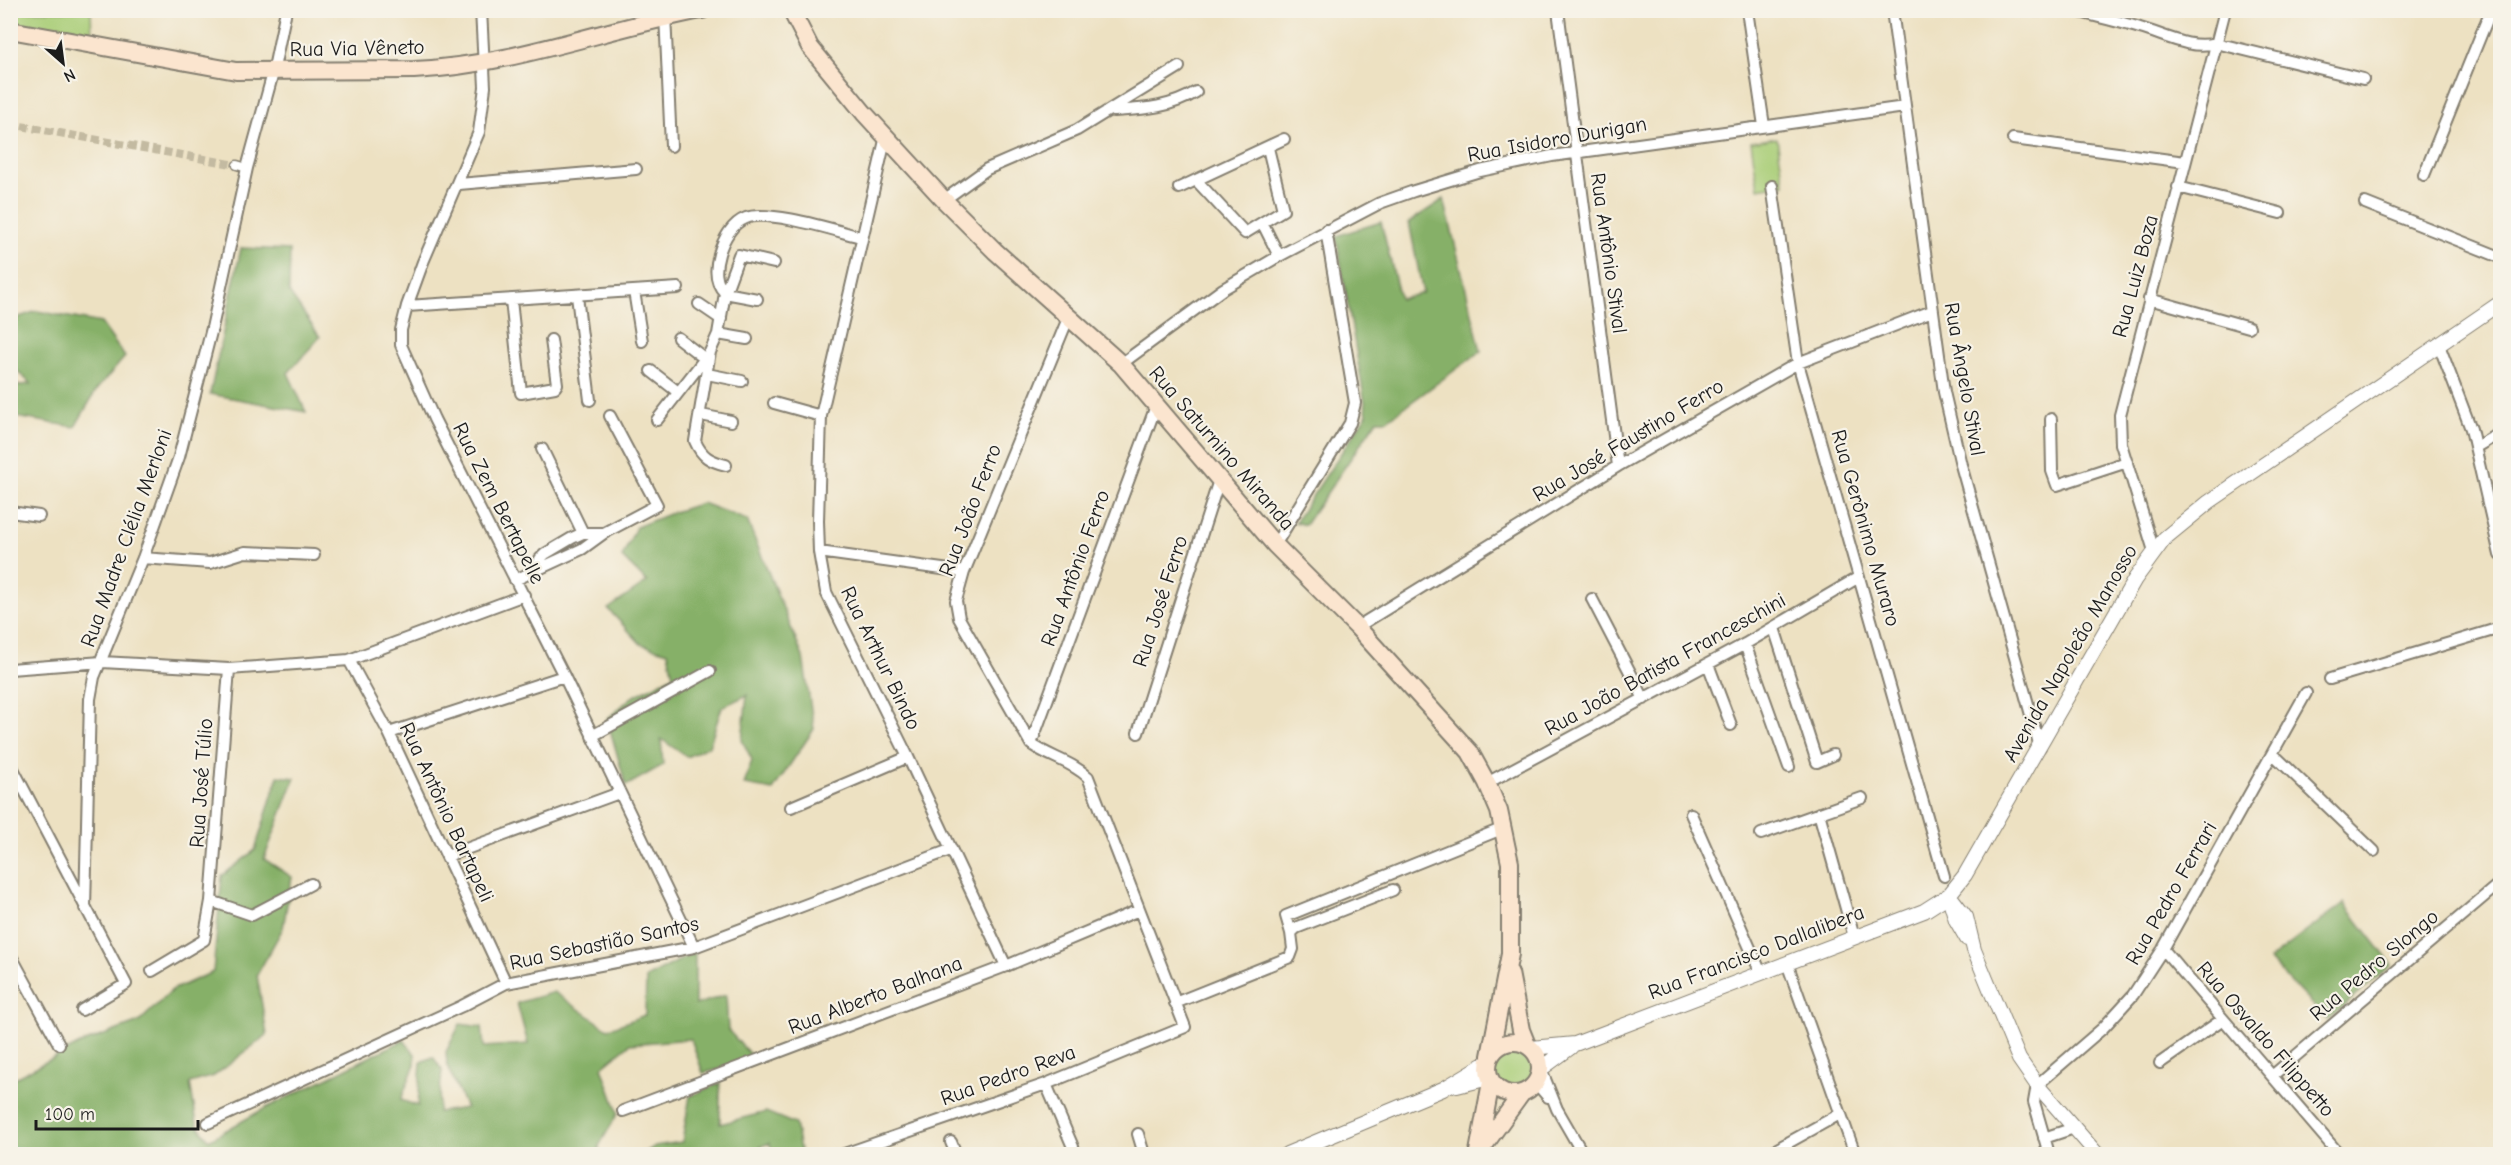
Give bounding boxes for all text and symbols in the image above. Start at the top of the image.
north arrow [33,33,93,93]
street label: Rua Via Vêneto [289,35,425,61]
text: N [61,65,78,86]
street label: Rua Isidoro Durigan [1465,111,1649,167]
street label: Rua Antônio Stival [1586,171,1632,335]
street label: Rua Luiz Boza [2107,212,2163,340]
street label: Rua Ângelo Stival [1940,300,1990,458]
street label: Rua Saturnino Miranda [1144,361,1300,535]
street label: Rua José Faustino Ferro [1528,373,1728,507]
street label: Rua Zem Bertapelle [448,418,550,588]
street label: Rua Madre Clélia Merloni [75,426,177,650]
street label: Rua Gerônimo Muraro [1826,427,1906,629]
street label: Rua João Ferro [934,441,1006,579]
street label: Rua Antônio Ferro [1036,486,1114,650]
street label: Rua José Ferro [1127,532,1193,670]
street label: Avenida Napoleão Manosso [1998,540,2142,766]
street label: Rua Arthur Bindo [836,582,926,734]
street label: Rua João Batista Franceschini [1540,588,1790,740]
street label: Rua José Túlio [184,717,218,849]
street label: Rua Antônio Bartapeli [395,718,499,906]
street label: Rua Pedro Ferrari [2120,817,2222,969]
street label: Rua Francisco Dallalibera [1645,900,1867,1004]
street label: Rua Pedro Slongo [2305,904,2443,1026]
street label: Rua Sebastião Santos [507,911,701,975]
street label: Rua Alberto Balhana [785,951,965,1039]
street label: Rua Osvaldo Filippetto [2192,956,2340,1122]
street label: Rua Pedro Reva [937,1039,1079,1111]
scale bar [36,1093,198,1131]
text: 100 m [45,1104,95,1125]

